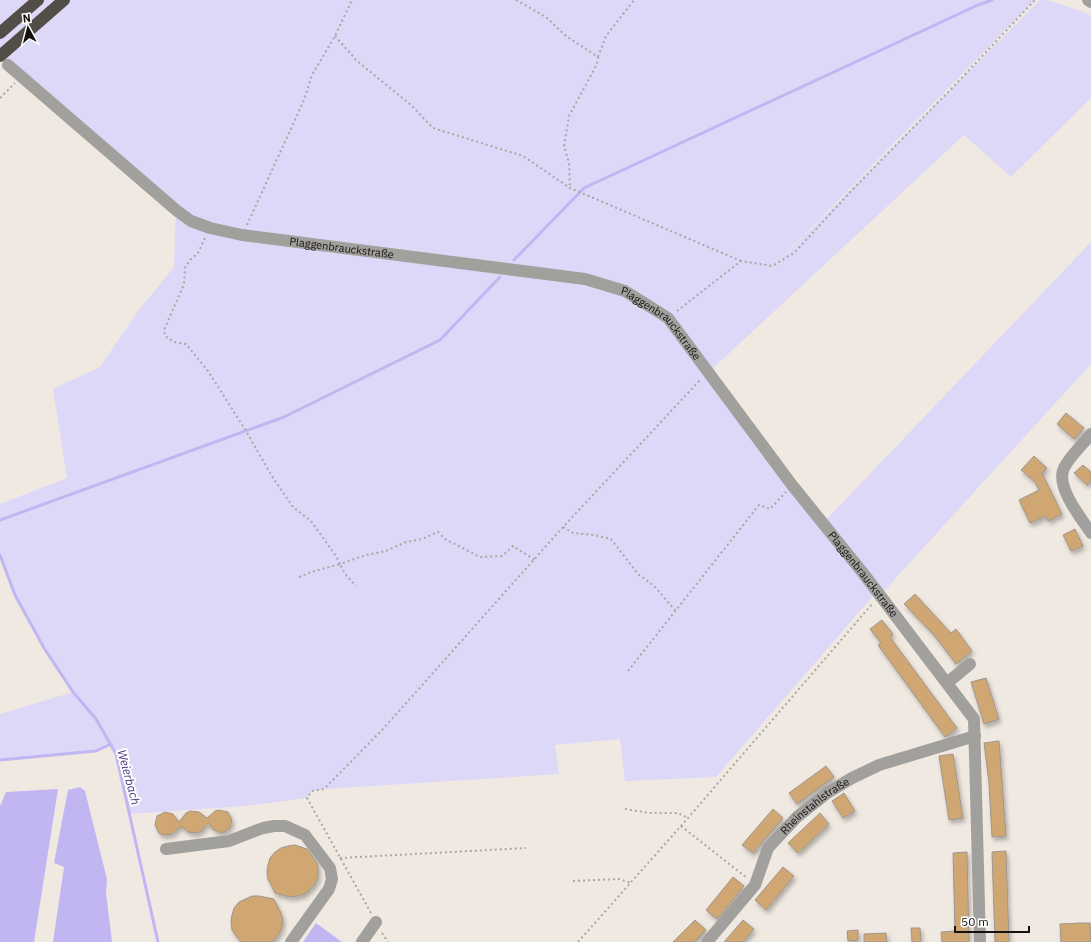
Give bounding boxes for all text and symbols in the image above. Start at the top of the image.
north arrow [8,8,48,48]
text: N [22,11,32,26]
street label: Plaggenbrauckstraße [289,234,395,261]
street label: Plaggenbrauckstraße [619,283,704,363]
street label: Plaggenbrauckstraße [825,528,901,620]
water label: Weierbach [114,748,144,806]
street label: Rheinstahlstraße [777,774,852,838]
scale bar [955,908,1029,934]
text: 50 m [961,914,989,929]

